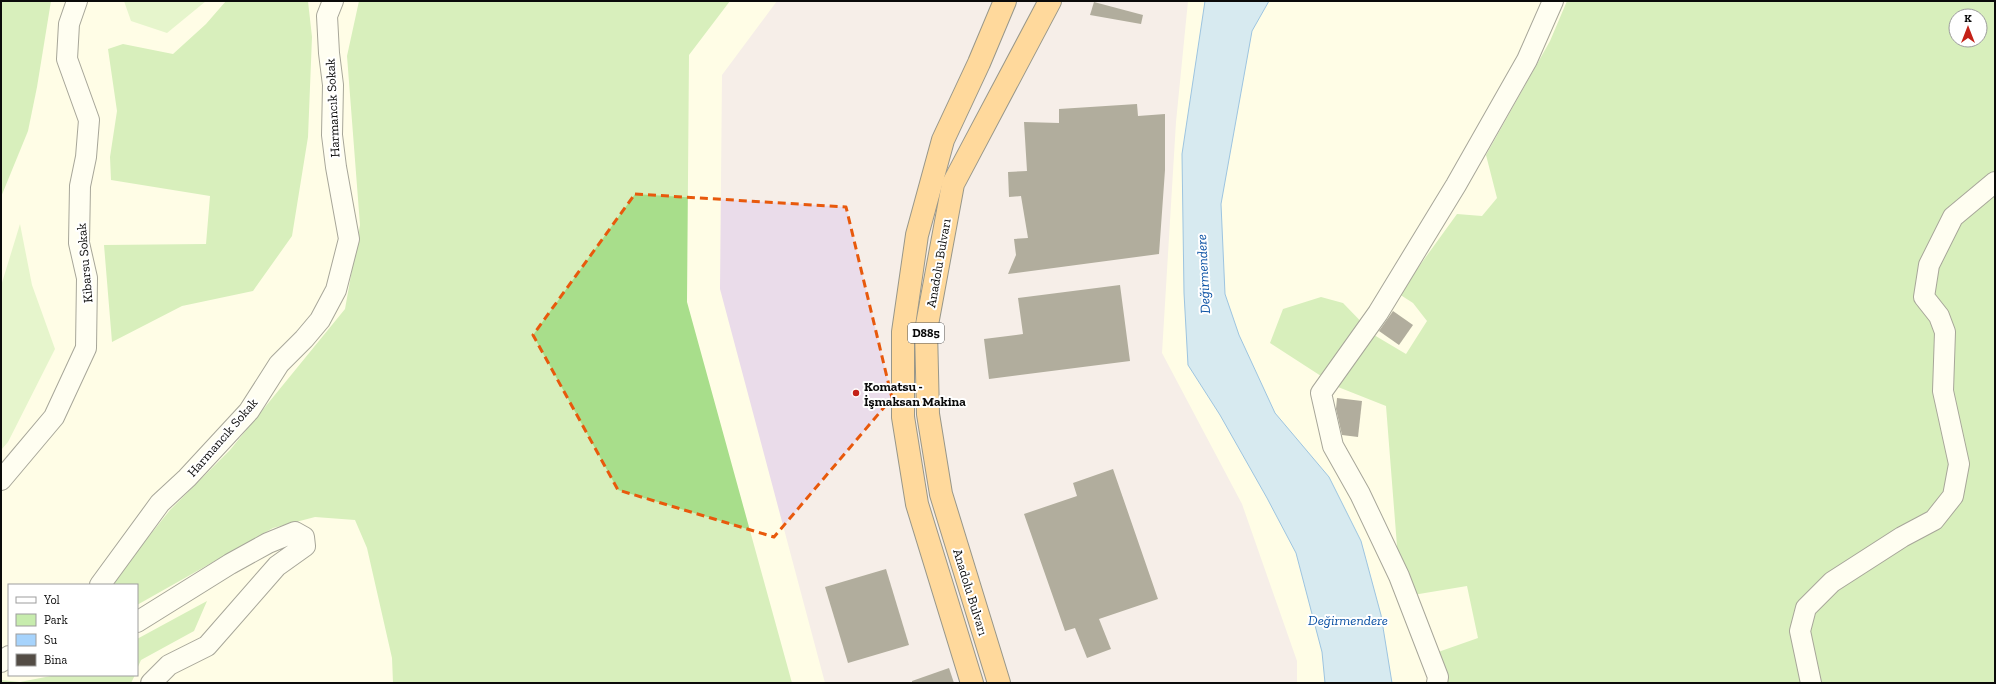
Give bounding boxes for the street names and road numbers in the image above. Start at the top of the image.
street label: Harmancık Sokak [322,58,343,158]
street label: Anadolu Bulvarı [923,217,954,309]
street label: Kibarsu Sokak [74,222,95,303]
road number: D885 [908,323,944,343]
street label: Harmancık Sokak [184,395,261,480]
street label: Anadolu Bulvarı [950,547,991,638]

